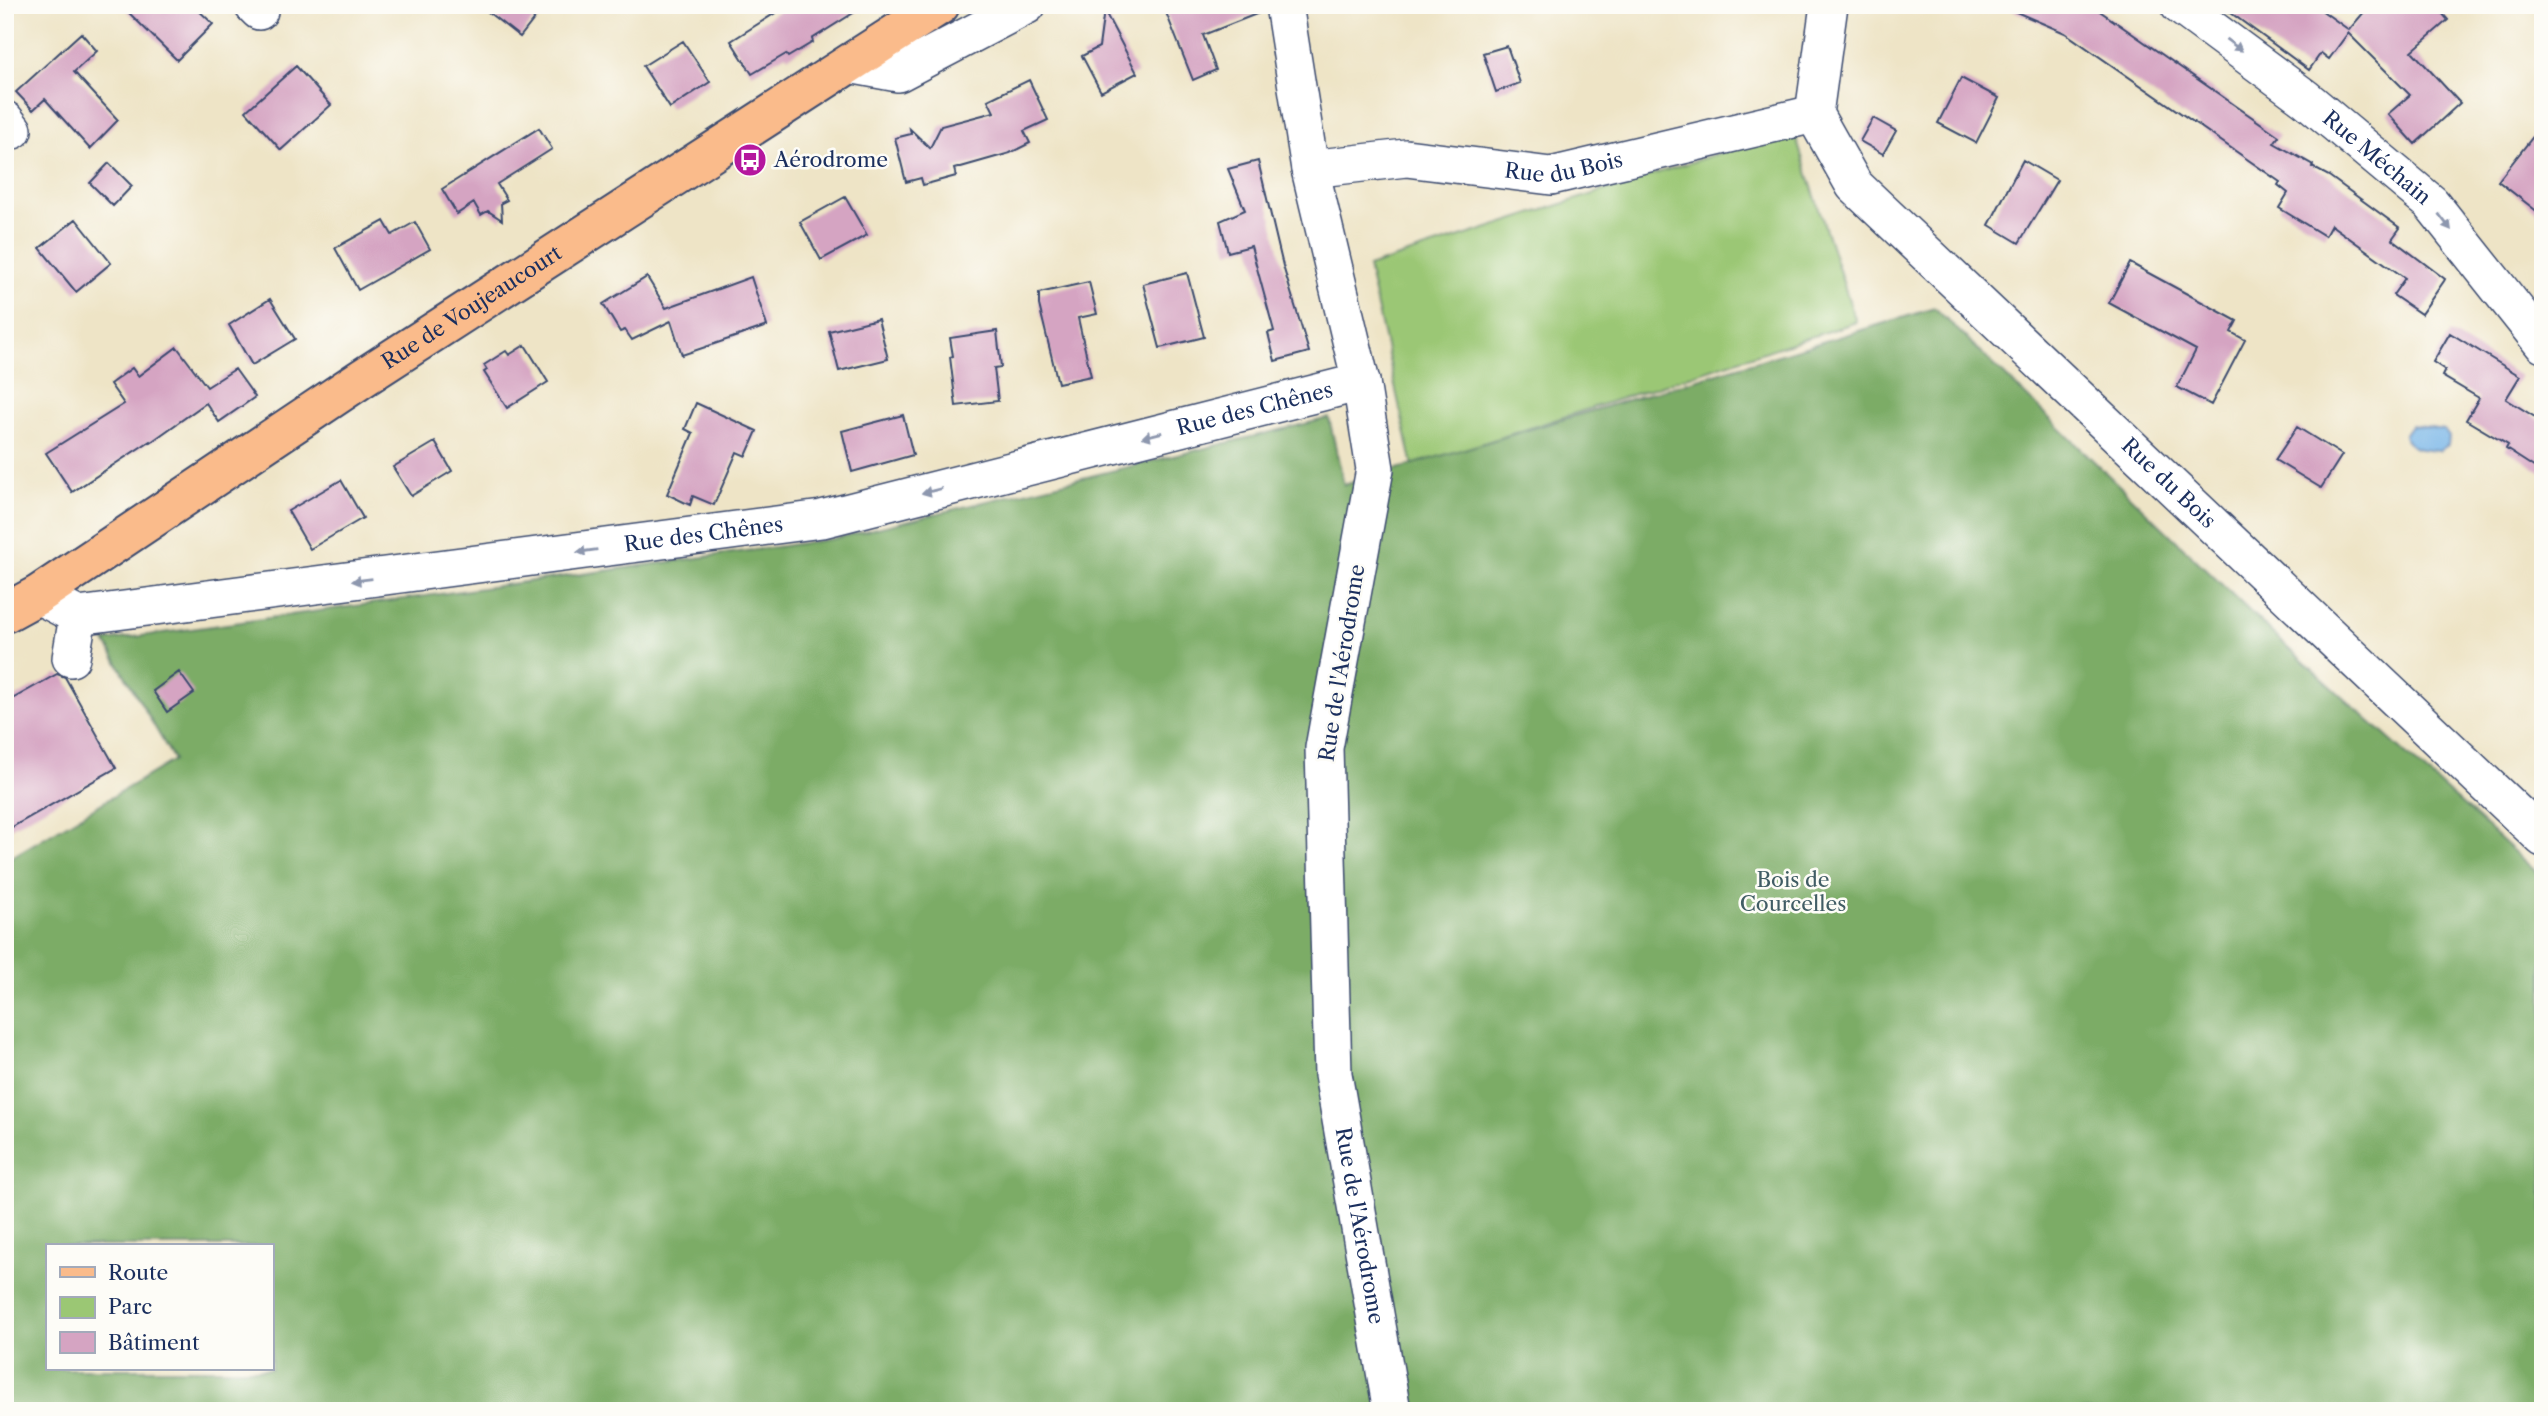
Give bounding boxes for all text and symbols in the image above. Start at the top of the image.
one-way arrow [2225,38,2243,52]
street label: Rue Méchain [2318,105,2436,210]
bus stop icon: Aérodrome [731,141,769,179]
place label: Aérodrome [773,147,888,172]
street label: Rue du Bois [1503,147,1625,188]
one-way arrow [2438,213,2453,231]
street label: Rue de Voujeaucourt [377,240,567,374]
street label: Rue des Chênes [1174,377,1335,440]
one-way arrow [1141,430,1163,441]
street label: Rue du Bois [2117,432,2221,533]
one-way arrow [921,486,943,497]
street label: Rue des Chênes [622,511,785,557]
one-way arrow [576,545,598,556]
street label: Rue de l'Aérodrome [1314,563,1369,763]
one-way arrow [351,574,373,585]
park label: Bois de Courcelles [1740,867,1846,916]
street label: Rue de l'Aérodrome [1331,1125,1390,1326]
legend [46,1244,273,1370]
text: Route [108,1260,168,1285]
text: Parc [108,1294,152,1319]
text: Bâtiment [108,1330,200,1355]

